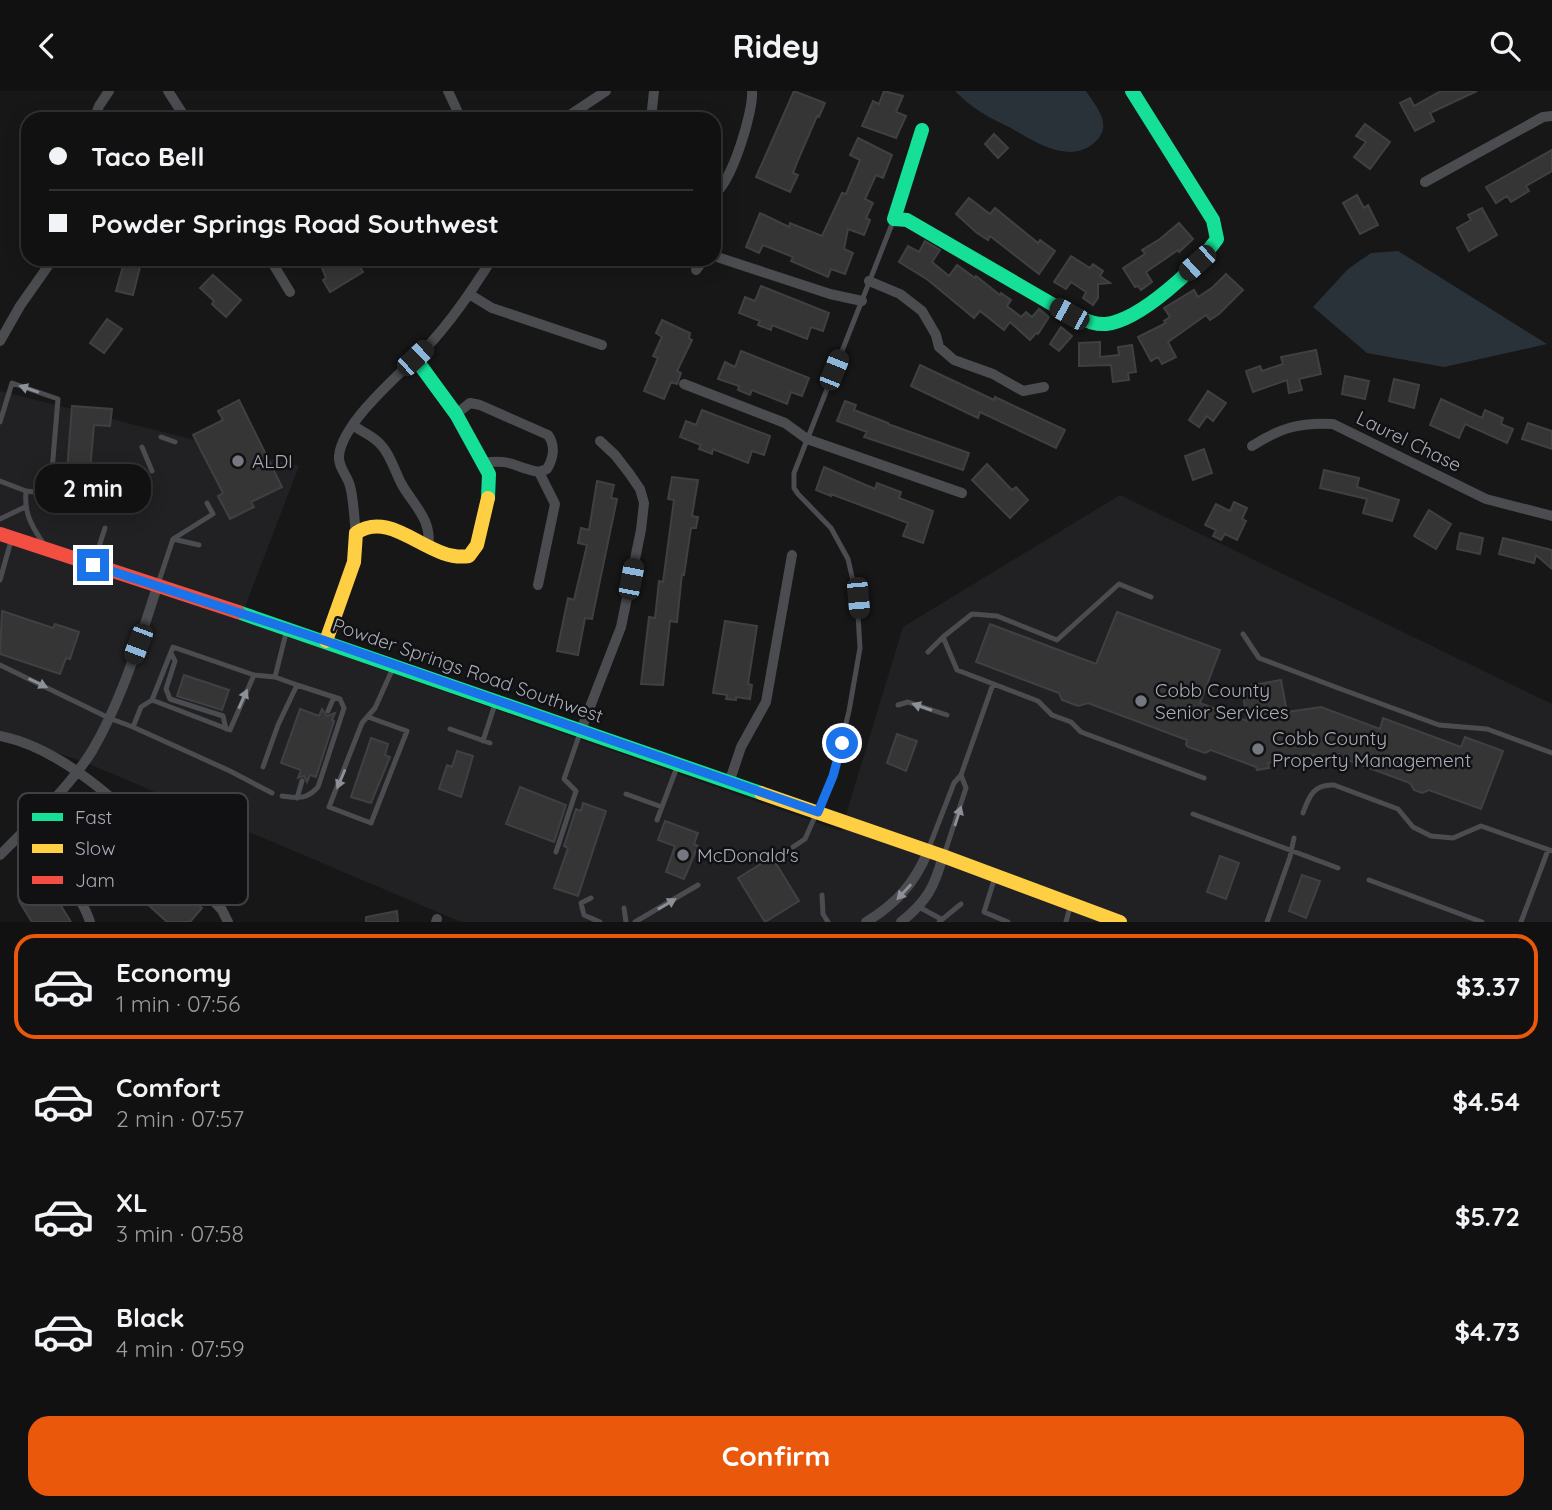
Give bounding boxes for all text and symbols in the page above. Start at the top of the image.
text: Ridey [732,26,820,66]
icon: back [28,27,66,65]
icon: search [1486,27,1524,65]
text: Taco Bell [91,140,204,173]
text: Powder Springs Road Southwest [91,207,499,240]
car [1175,241,1220,285]
car [1046,295,1093,333]
car [393,336,438,380]
car [817,347,852,393]
one-way arrow [19,383,40,394]
street label: Laurel Chase [1353,405,1465,477]
place label: ALDI [252,449,293,473]
marker: ALDI [230,453,246,469]
callout: 2 min [35,463,151,512]
text: 2 min [63,474,123,503]
route end [77,549,109,581]
car [617,556,646,602]
car [846,576,871,620]
street label: Powder Springs Road Southwest [329,612,607,728]
car [121,621,156,667]
one-way arrow [28,677,48,689]
place label: Cobb County Senior Services [1155,678,1289,724]
one-way arrow [238,688,249,709]
marker: Cobb County Senior Services [1133,693,1149,709]
one-way arrow [912,701,933,712]
place label: Cobb County Property Management [1272,726,1471,772]
route start [826,727,858,759]
marker: Cobb County Property Management [1250,741,1266,757]
one-way arrow [335,769,347,789]
legend [18,793,248,905]
text: Fast [75,805,112,829]
one-way arrow [953,805,964,826]
text: Slow [75,836,116,860]
place label: McDonald's [697,843,799,867]
marker: McDonald's [675,847,691,863]
text: Jam [75,868,115,892]
one-way arrow [896,883,912,900]
one-way arrow [657,898,677,910]
icon: car [32,955,95,1018]
text: Economy [116,956,231,989]
text: $3.37 [1456,970,1520,1003]
text: 1 min · 07:56 [116,989,240,1018]
icon: car [32,1070,95,1133]
text: Comfort [116,1071,221,1104]
text: $4.54 [1452,1085,1520,1118]
text: 2 min · 07:57 [116,1104,244,1133]
icon: car [32,1185,95,1248]
text: XL [116,1186,148,1219]
text: $5.72 [1455,1200,1520,1233]
text: 3 min · 07:58 [116,1219,244,1248]
icon: car [32,1300,95,1363]
text: Black [116,1301,185,1334]
text: $4.73 [1454,1315,1520,1348]
text: 4 min · 07:59 [116,1334,245,1363]
button: Confirm [28,1416,1524,1496]

